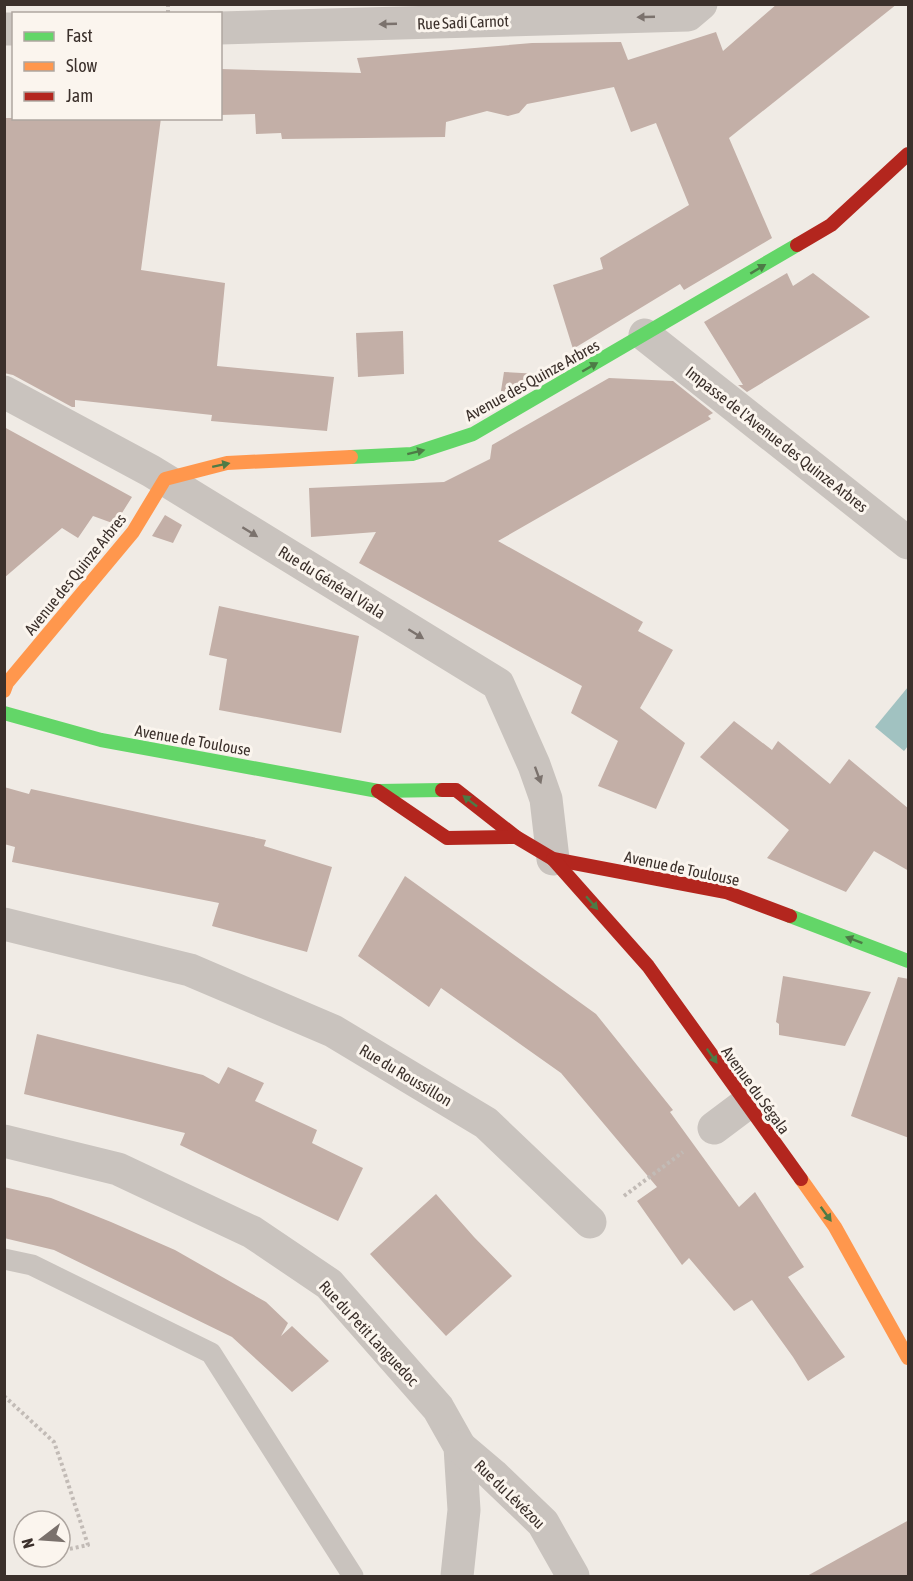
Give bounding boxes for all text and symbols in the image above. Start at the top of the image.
street label: Rue Sadi Carnot [417,11,510,33]
legend [12,12,222,120]
one-way arrow [637,12,656,21]
one-way arrow [379,19,398,28]
text: Fast [66,25,93,46]
text: Slow [66,55,97,76]
text: Jam [66,85,93,106]
one-way arrow [750,263,766,274]
street label: Avenue des Quinze Arbres [462,335,602,424]
one-way arrow [582,362,599,372]
street label: Impasse de l'Avenue des Quinze Arbres [682,362,872,517]
one-way arrow [406,447,425,457]
one-way arrow [212,459,231,469]
street label: Avenue des Quinze Arbres [21,510,130,638]
one-way arrow [242,526,258,537]
street label: Rue du Général Viala [275,542,389,622]
one-way arrow [408,629,424,640]
street label: Avenue de Toulouse [134,721,252,759]
one-way arrow [533,766,543,784]
one-way arrow [462,795,477,807]
street label: Avenue de Toulouse [623,847,741,889]
one-way arrow [585,895,598,910]
one-way arrow [845,935,863,945]
street label: Rue du Roussillon [357,1040,455,1110]
street label: Avenue du Ségala [717,1043,794,1138]
one-way arrow [706,1048,718,1064]
one-way arrow [820,1206,832,1222]
street label: Rue du Petit Languedoc [315,1277,422,1390]
street label: Rue du Lévézou [471,1456,549,1532]
north arrow [12,1509,72,1569]
text: N [18,1536,38,1551]

